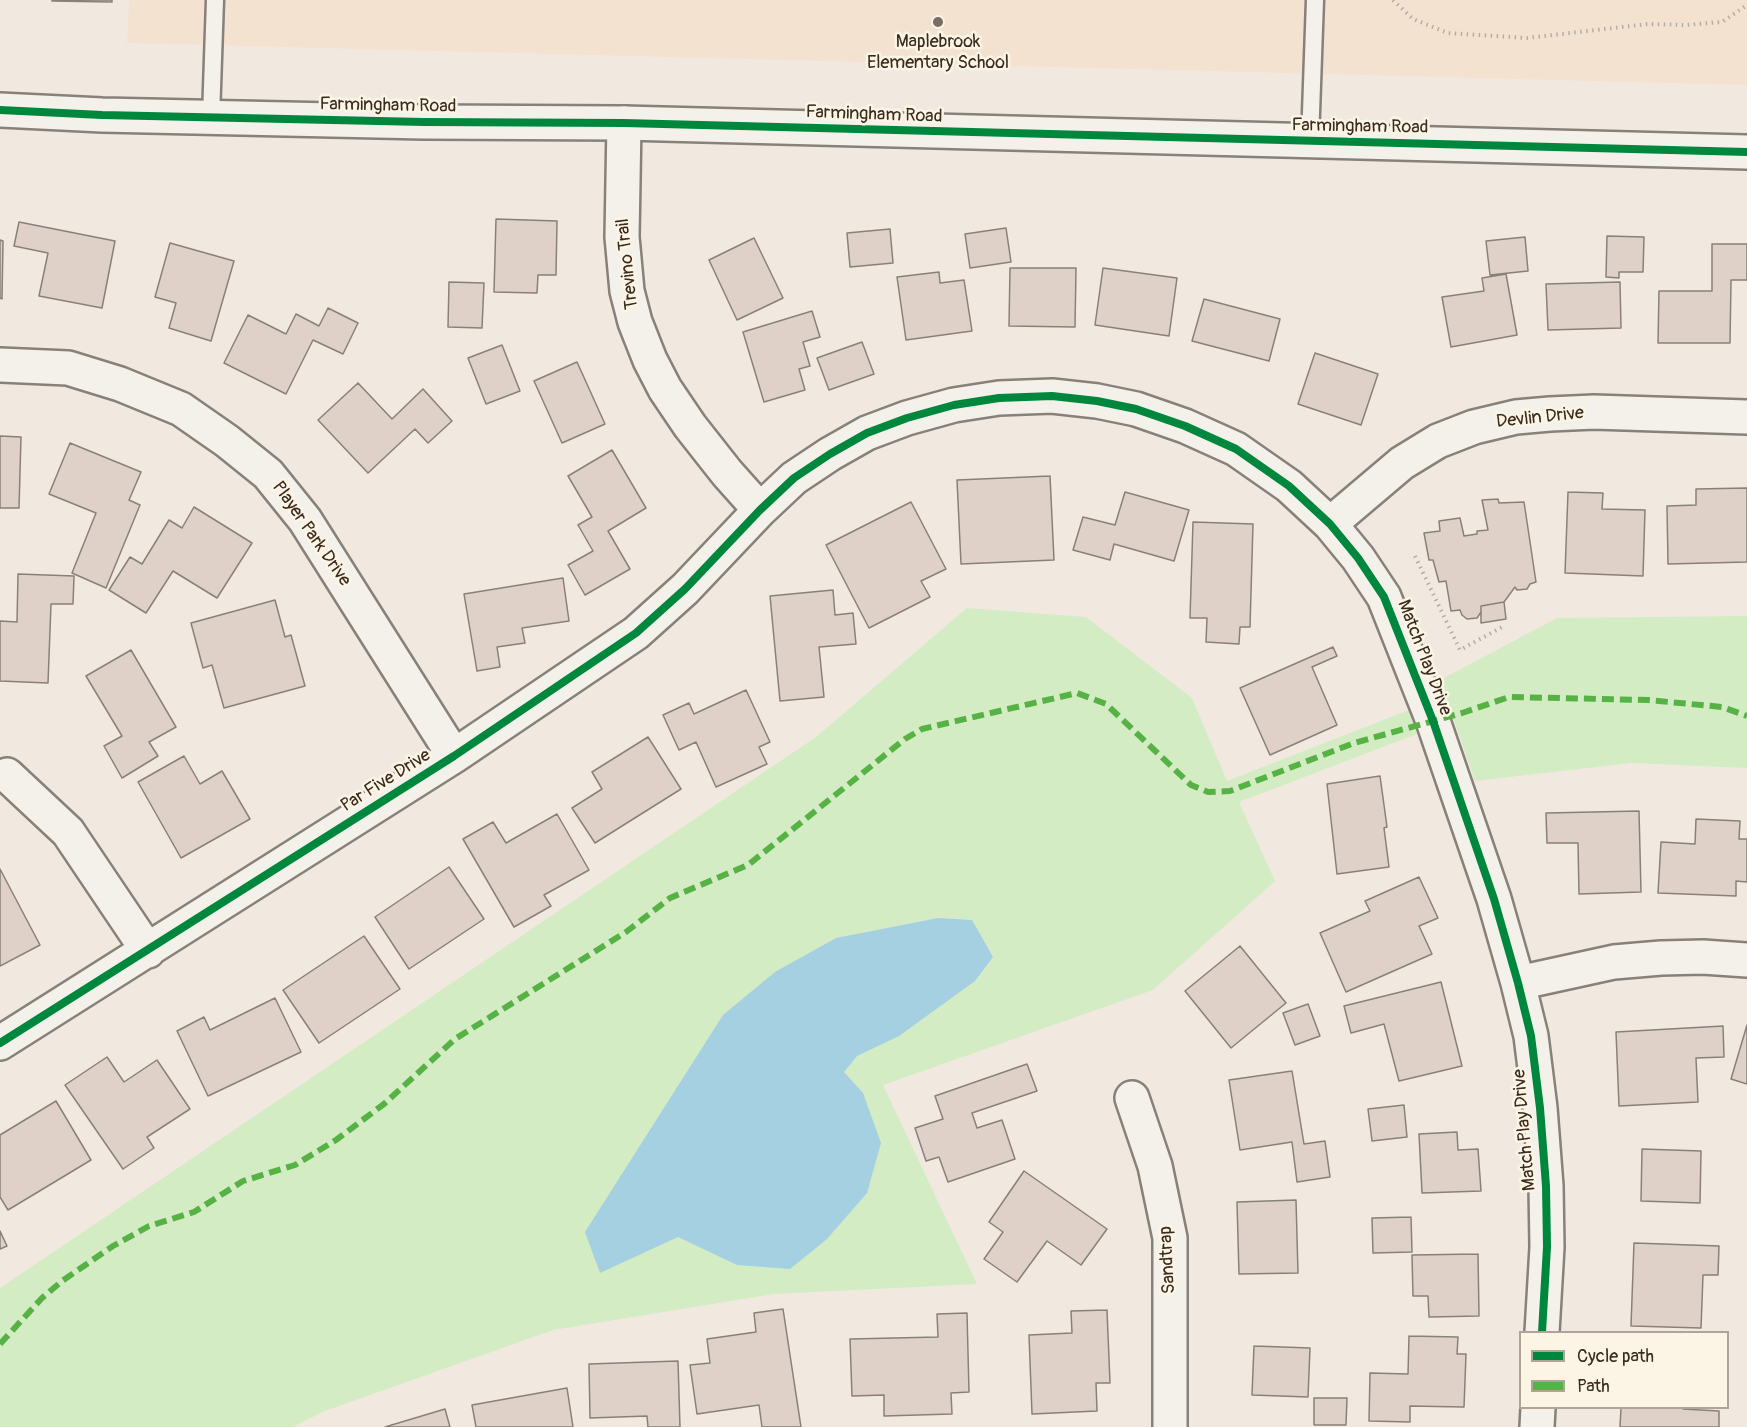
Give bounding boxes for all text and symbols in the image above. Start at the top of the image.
marker: Maplebrook Elementary School [931,15,945,29]
place label: Maplebrook Elementary School [867,31,1009,74]
street label: Farmingham Road [319,94,457,118]
street label: Farmingham Road [805,102,943,128]
street label: Farmingham Road [1291,115,1429,139]
street label: Trevino Trail [612,217,644,311]
street label: Devlin Drive [1495,403,1585,433]
street label: Player Park Drive [267,477,355,591]
street label: Match Play Drive [1392,597,1456,719]
street label: Par Five Drive [337,745,435,817]
street label: Match Play Drive [1509,1068,1541,1192]
street label: Sandtrap [1155,1226,1181,1294]
legend [1519,1331,1729,1409]
text: Cycle path [1577,1345,1654,1368]
text: Path [1577,1375,1610,1398]

